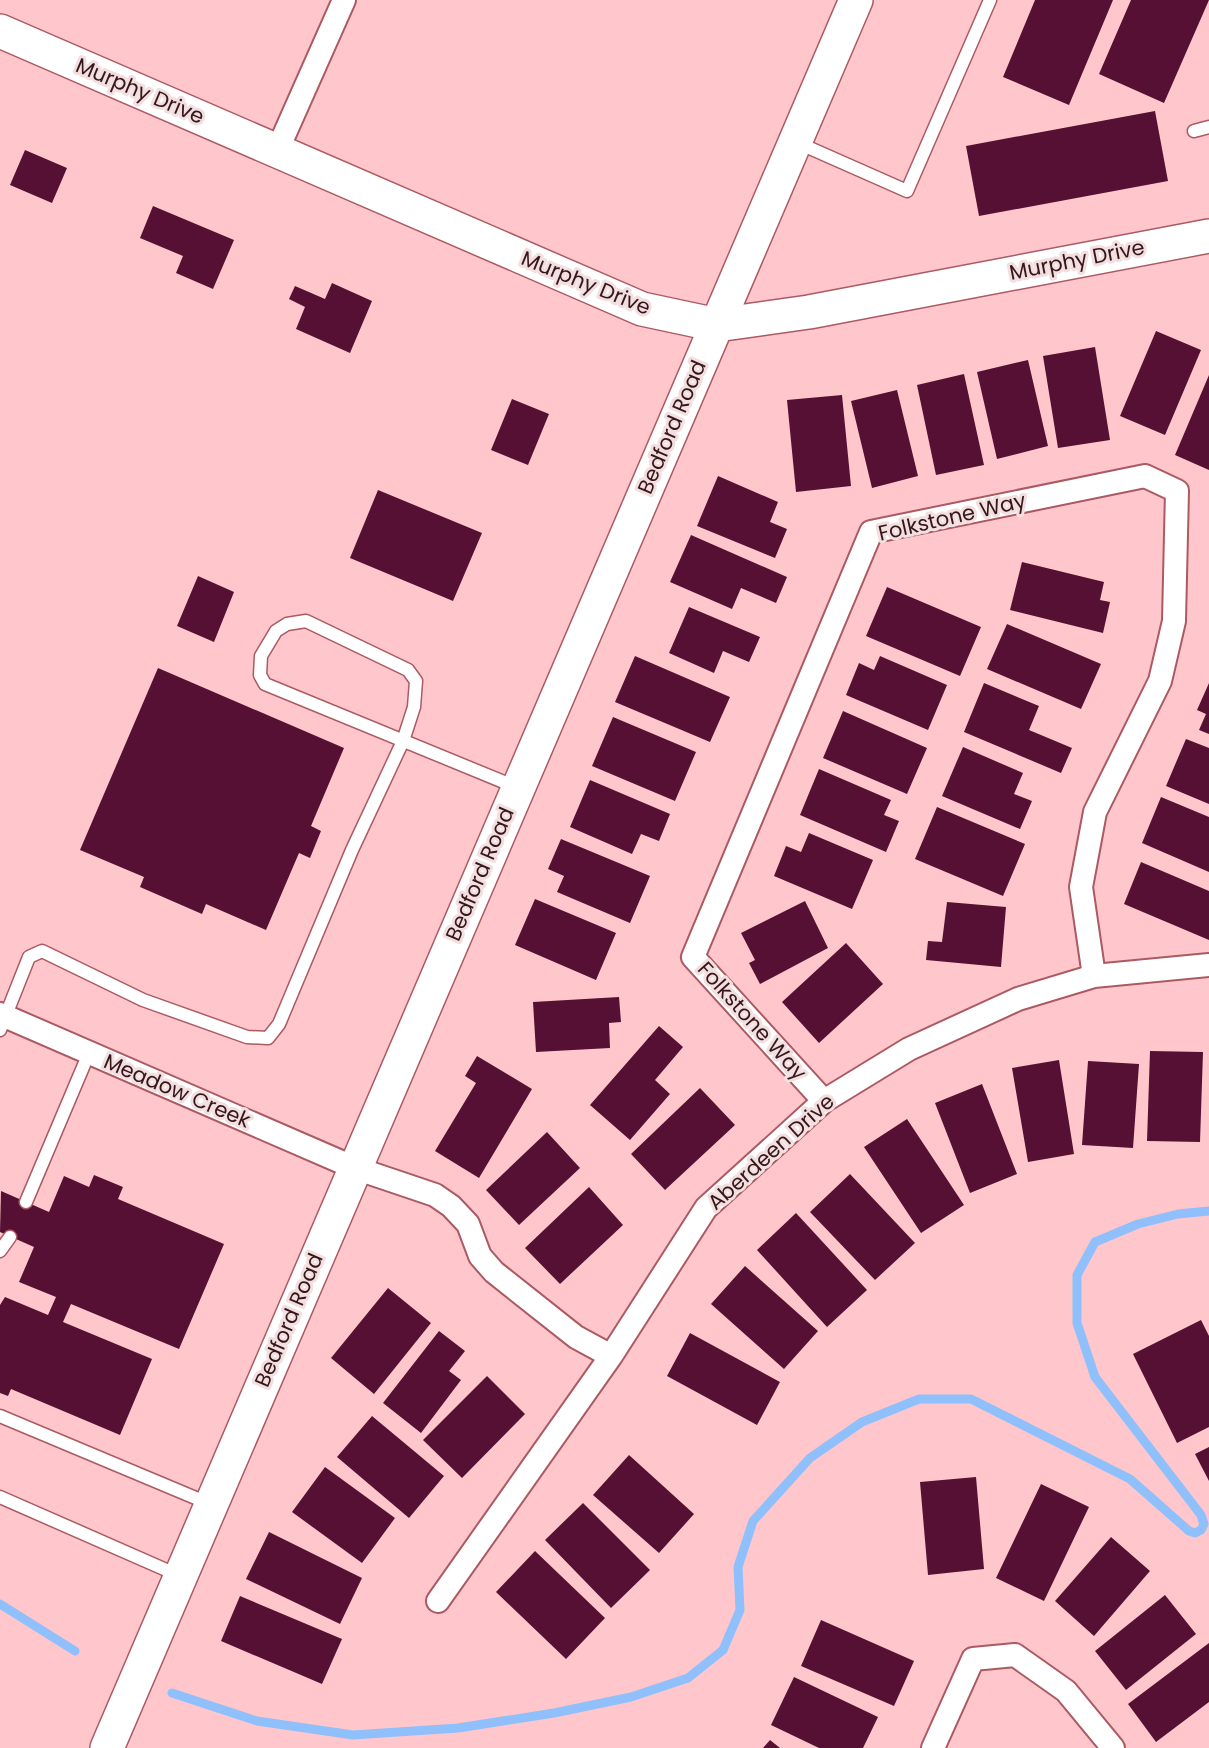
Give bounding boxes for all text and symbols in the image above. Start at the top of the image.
street label: Murphy Drive [71,50,209,131]
street label: Murphy Drive [1007,232,1147,287]
street label: Murphy Drive [517,243,655,322]
street label: Bedford Road [630,355,713,498]
street label: Folkstone Way [875,485,1029,548]
street label: Bedford Road [438,802,521,945]
street label: Folkstone Way [691,955,814,1086]
street label: Meadow Creek [99,1047,255,1135]
street label: Aberdeen Drive [701,1087,840,1216]
street label: Bedford Road [247,1248,330,1391]

